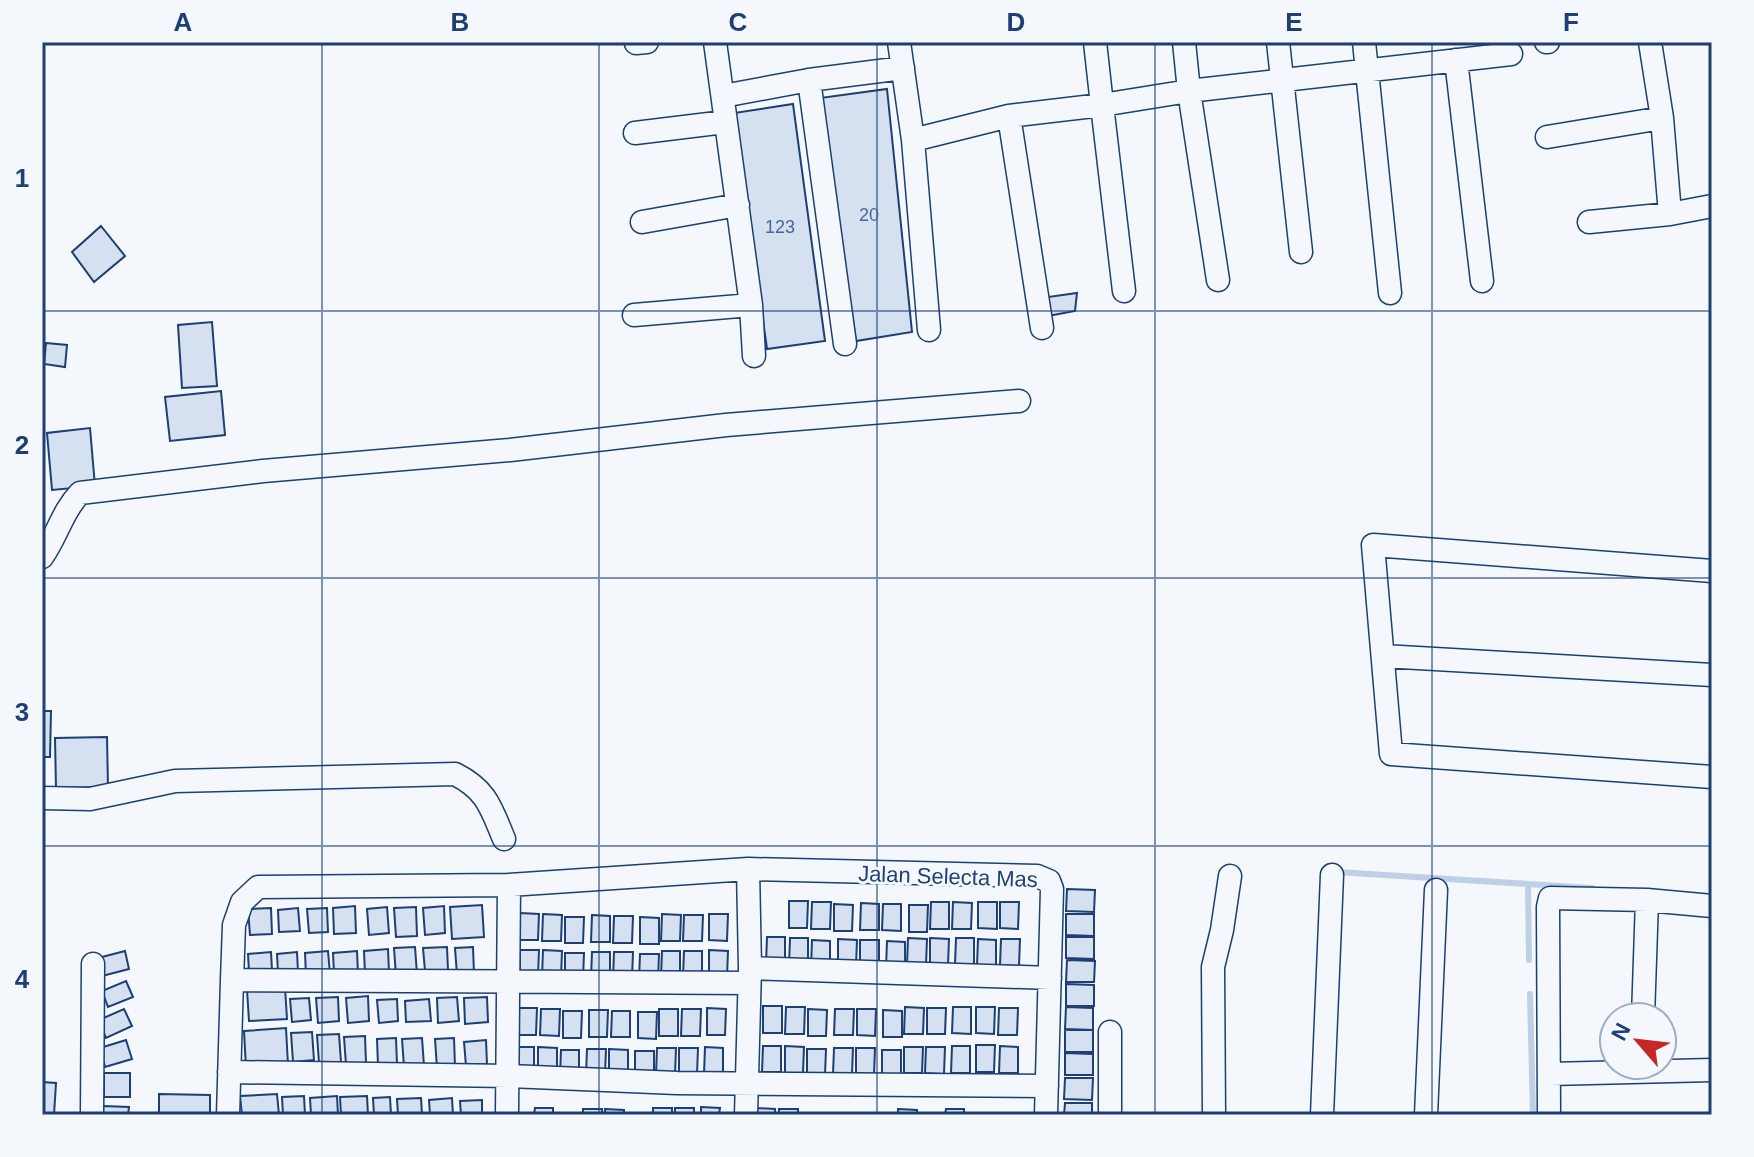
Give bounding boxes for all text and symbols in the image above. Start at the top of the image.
text: A [174,7,193,37]
text: B [451,7,469,37]
text: C [729,7,748,37]
text: D [1007,7,1025,37]
text: E [1285,7,1303,37]
text: F [1563,7,1579,37]
text: 1 [15,163,29,193]
house number: 20 [859,205,879,225]
house number: 123 [765,217,795,237]
text: 2 [15,430,29,460]
text: 3 [15,697,29,727]
street label: Jalan Selecta Mas [858,861,1038,892]
text: 4 [15,964,30,994]
north arrow [1598,1001,1678,1081]
text: N [1606,1019,1636,1045]

